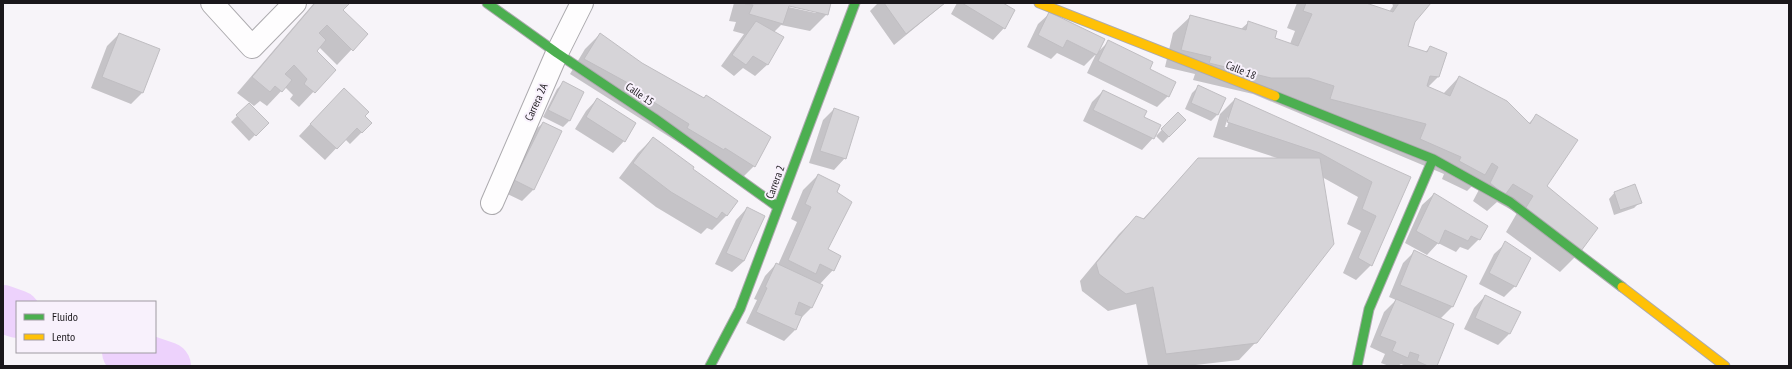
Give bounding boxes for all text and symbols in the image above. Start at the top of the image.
street label: Calle 18 [1224,58,1258,82]
street label: Calle 15 [623,79,657,109]
street label: Carrera 2A [522,80,551,123]
street label: Carrera 2 [763,163,788,201]
legend [16,301,156,353]
text: Fluido [52,309,78,324]
text: Lento [52,329,75,344]

